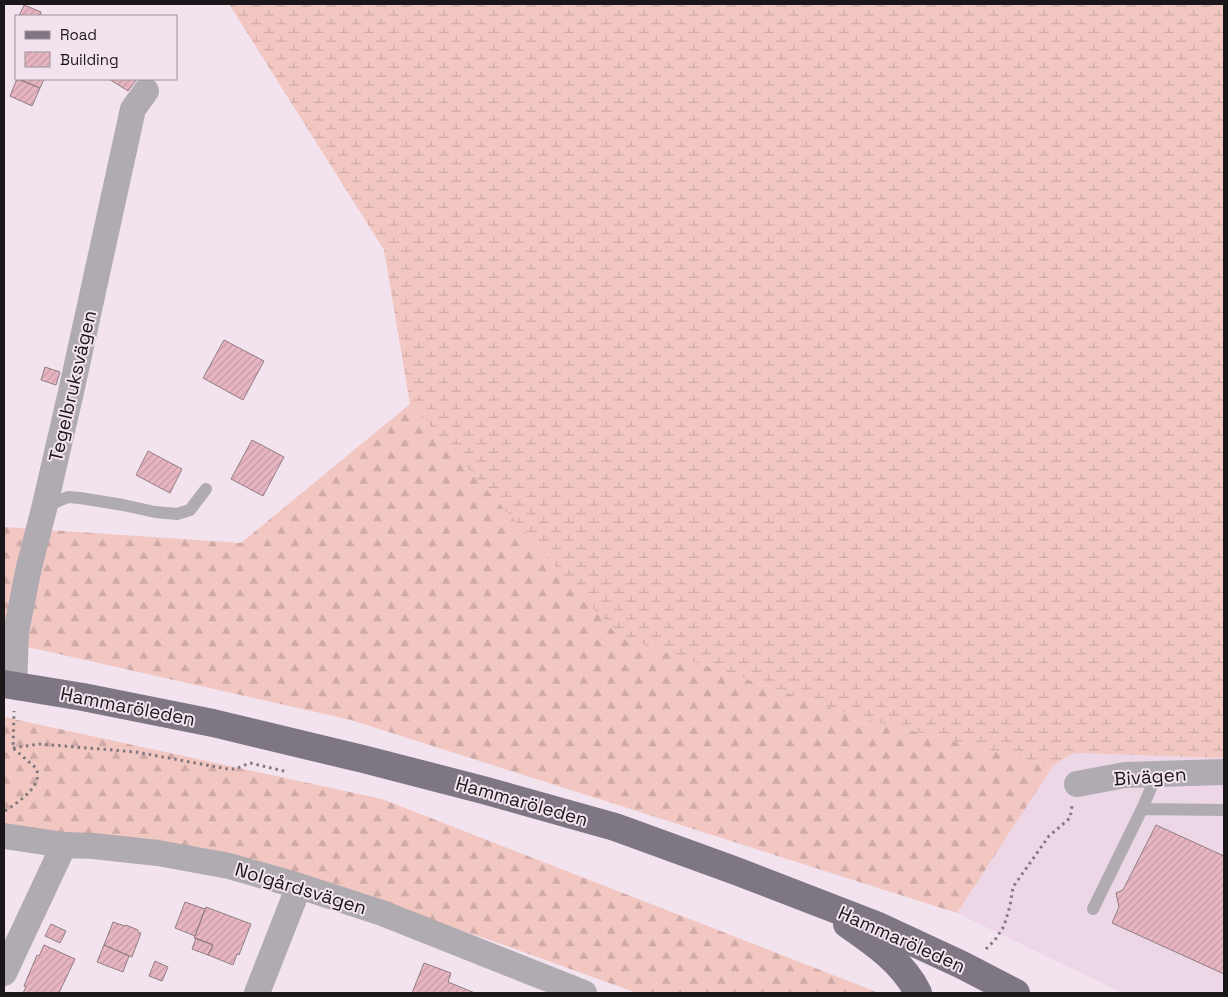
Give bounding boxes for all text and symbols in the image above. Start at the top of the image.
legend [15,15,178,80]
text: Road [60,25,97,44]
text: Building [60,50,119,69]
street label: Tegelbruksvägen [43,308,102,464]
street label: Hammaröleden [58,681,197,732]
street label: Bivägen [1113,761,1187,792]
street label: Hammaröleden [453,771,591,832]
street label: Nolgårdsvägen [232,857,370,920]
street label: Hammaröleden [834,900,969,979]

